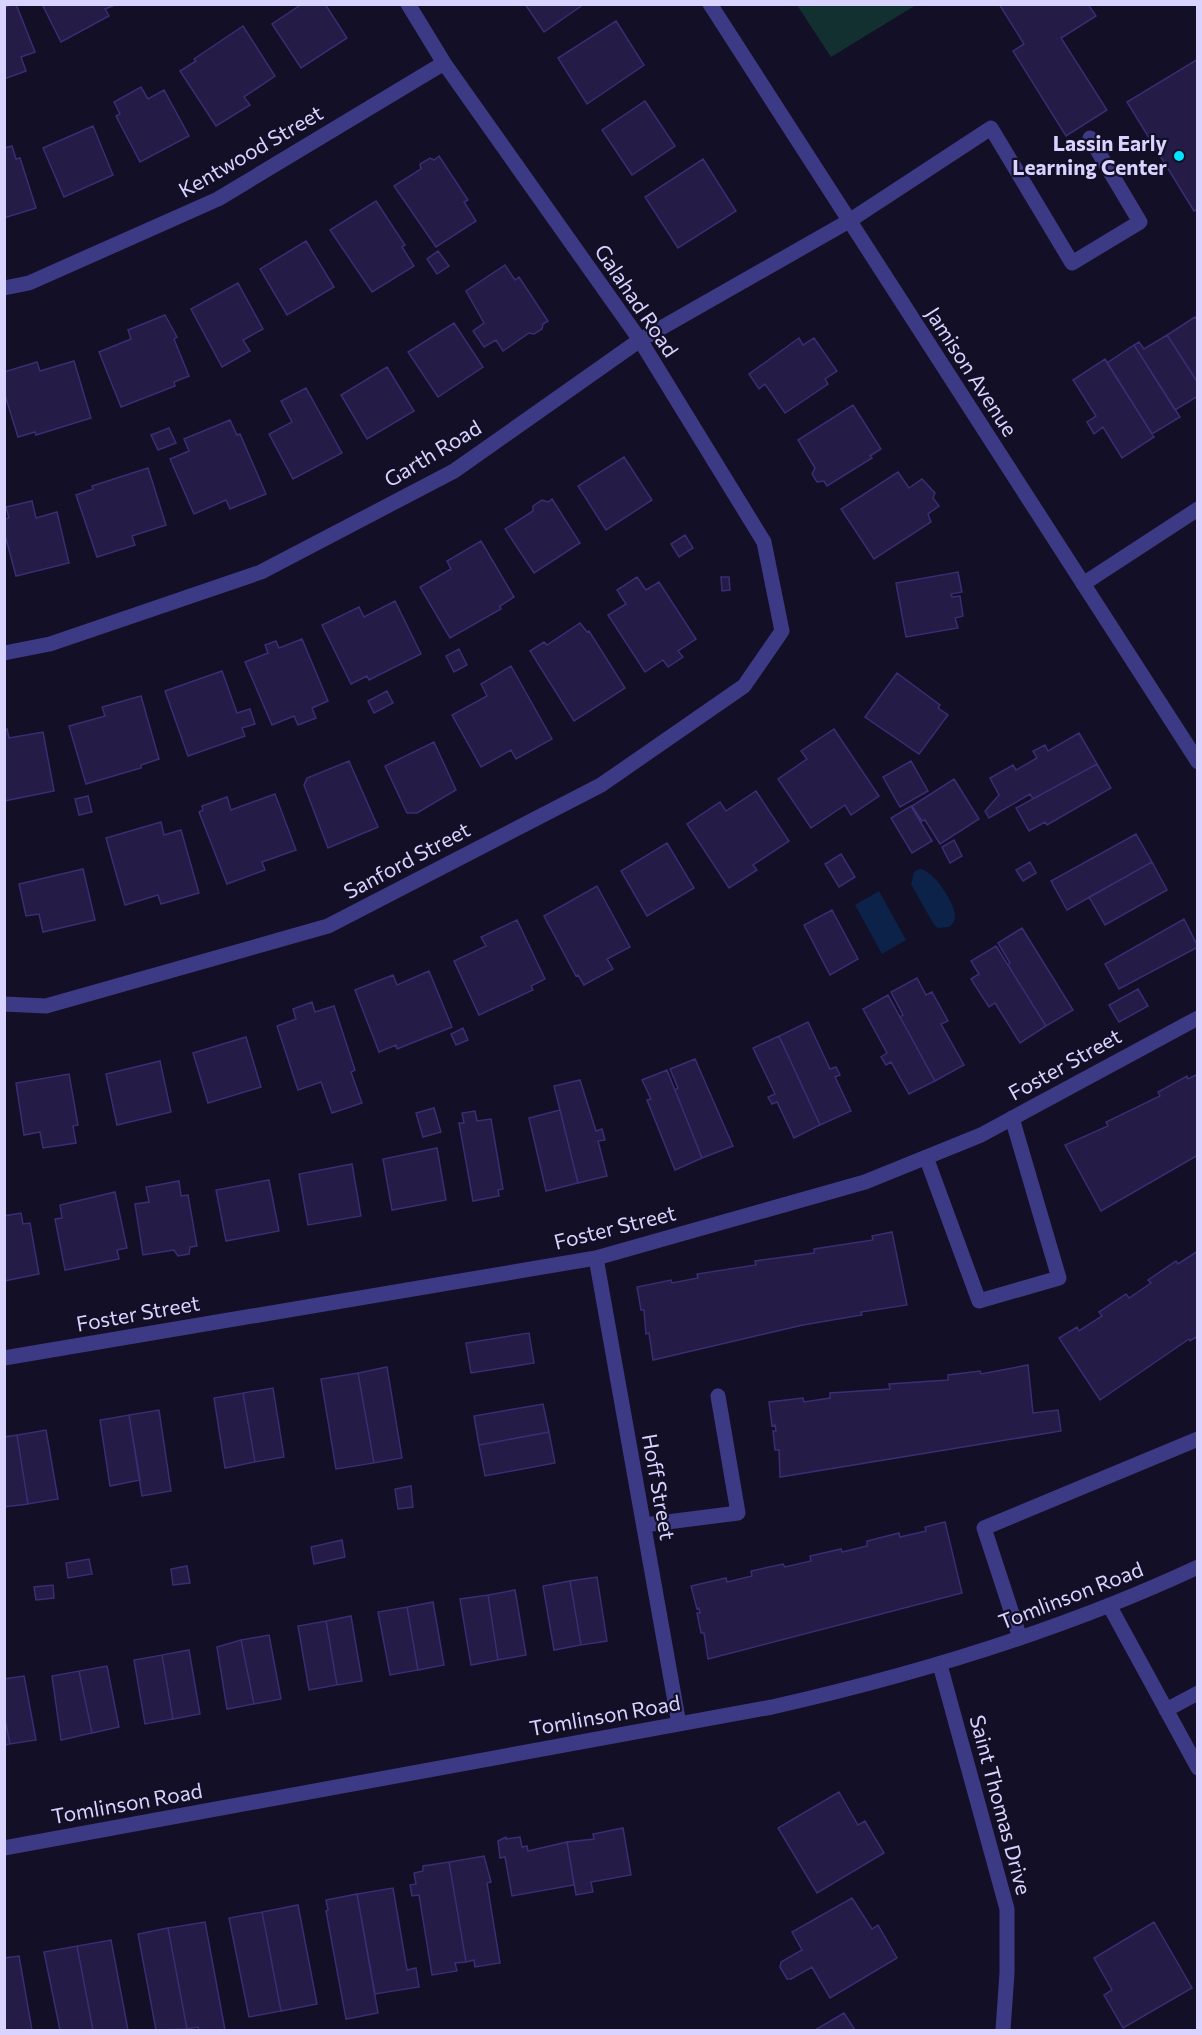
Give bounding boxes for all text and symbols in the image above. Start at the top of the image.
street label: Kentwood Street [174,99,327,202]
place label: Lassin Early Learning Center [1012,130,1167,179]
marker: Lassin Early Learning Center [1172,149,1186,163]
street label: Galahad Road [590,239,684,361]
street label: Jamison Avenue [921,302,1023,440]
street label: Garth Road [379,414,485,491]
street label: Sanford Street [339,816,474,903]
street label: Foster Street [1004,1023,1125,1105]
street label: Foster Street [551,1199,678,1254]
street label: Foster Street [74,1289,201,1336]
street label: Hoff Street [638,1432,681,1542]
street label: Tomlinson Road [995,1556,1146,1634]
street label: Tomlinson Road [527,1689,682,1740]
street label: Saint Thomas Drive [965,1712,1037,1897]
street label: Tomlinson Road [49,1777,204,1828]

